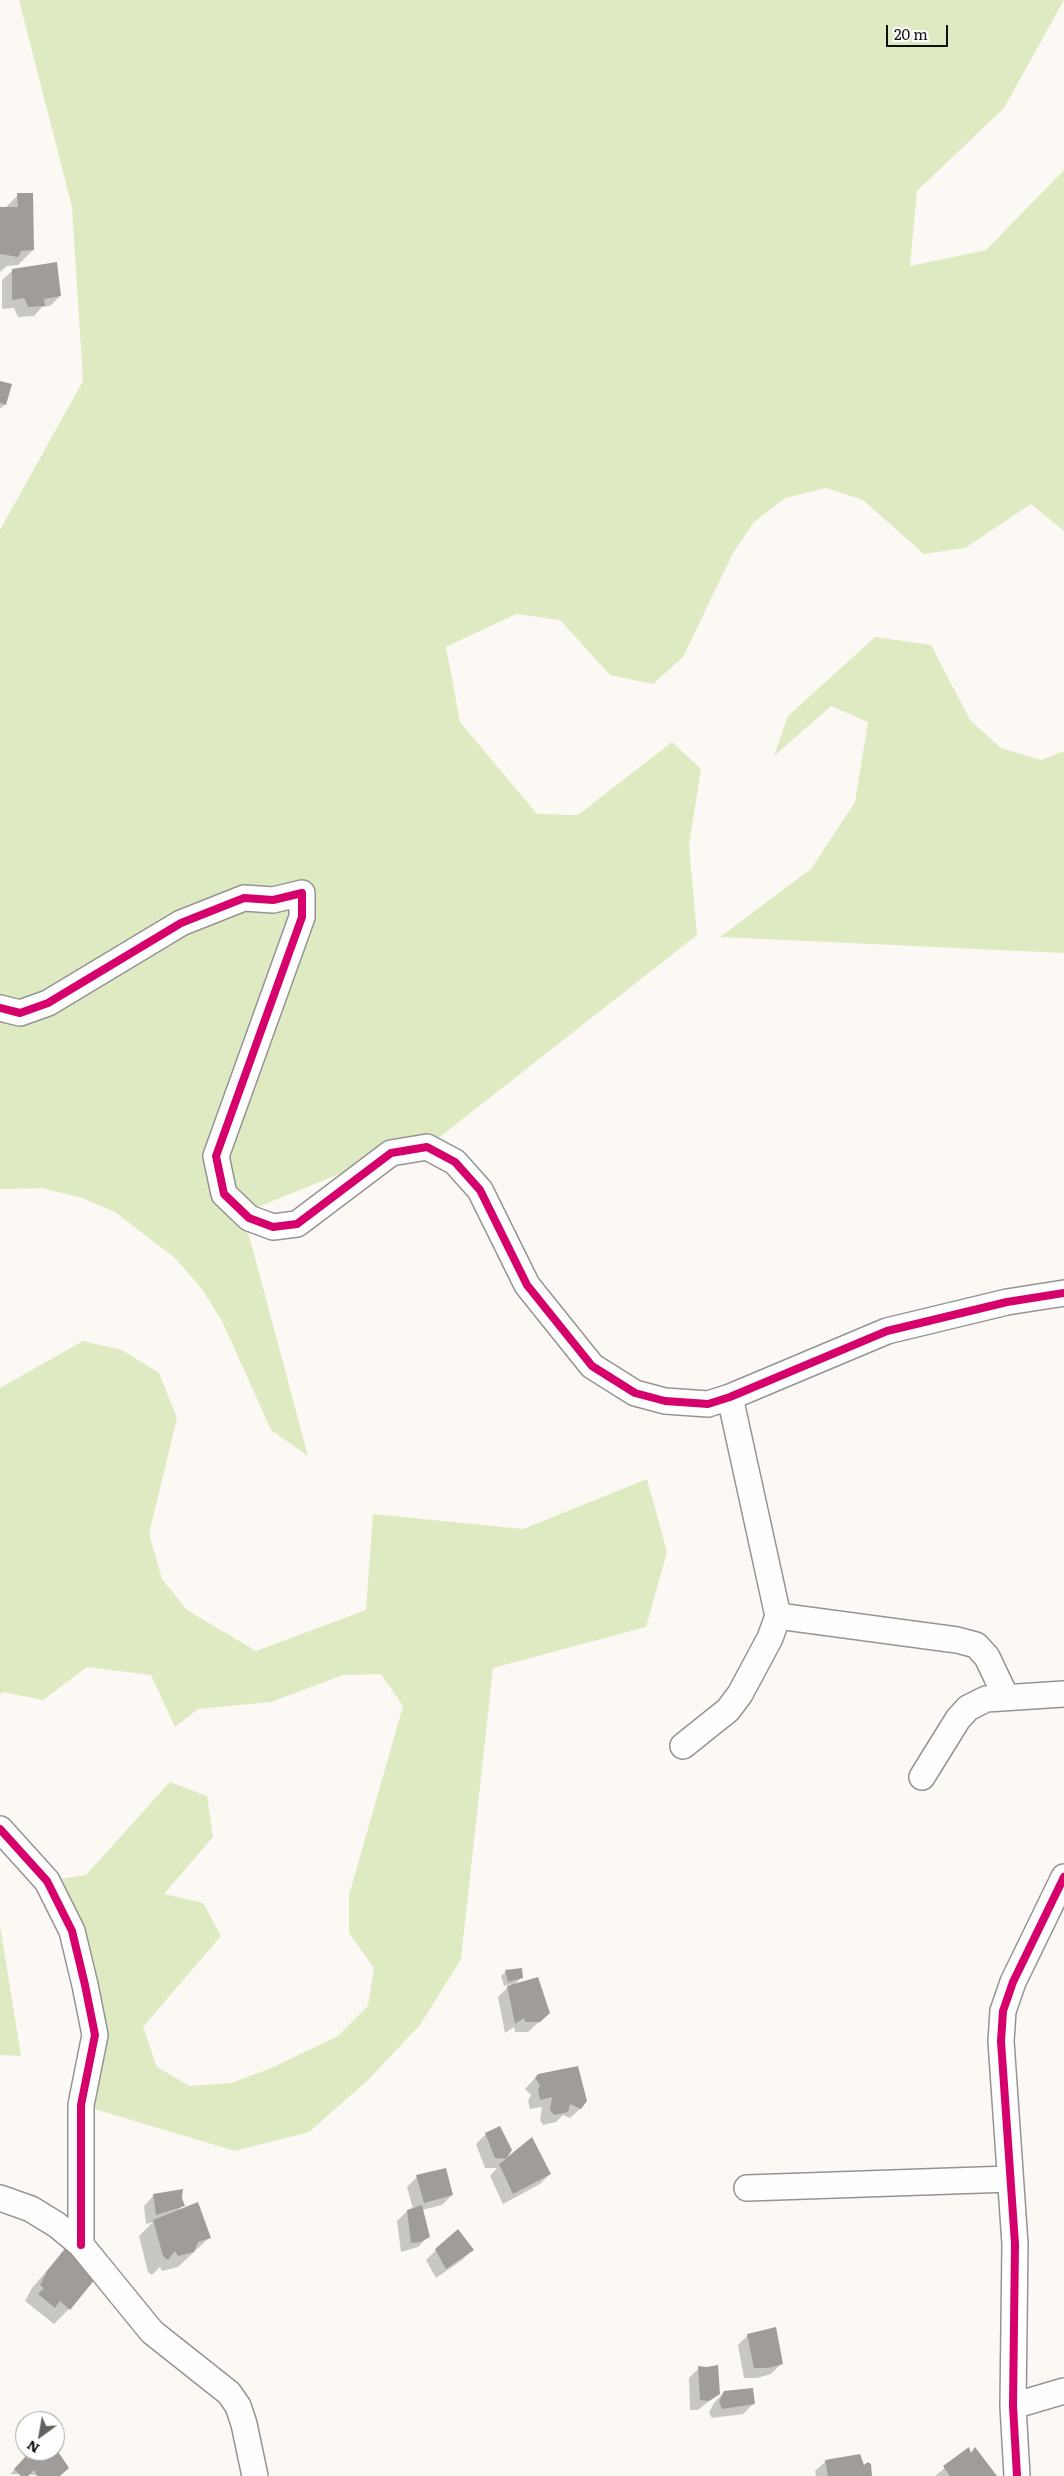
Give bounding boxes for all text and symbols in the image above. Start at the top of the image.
scale bar [889,15,952,47]
text: 20 m [894,22,928,45]
north arrow [15,2411,65,2461]
text: N [22,2436,43,2459]

